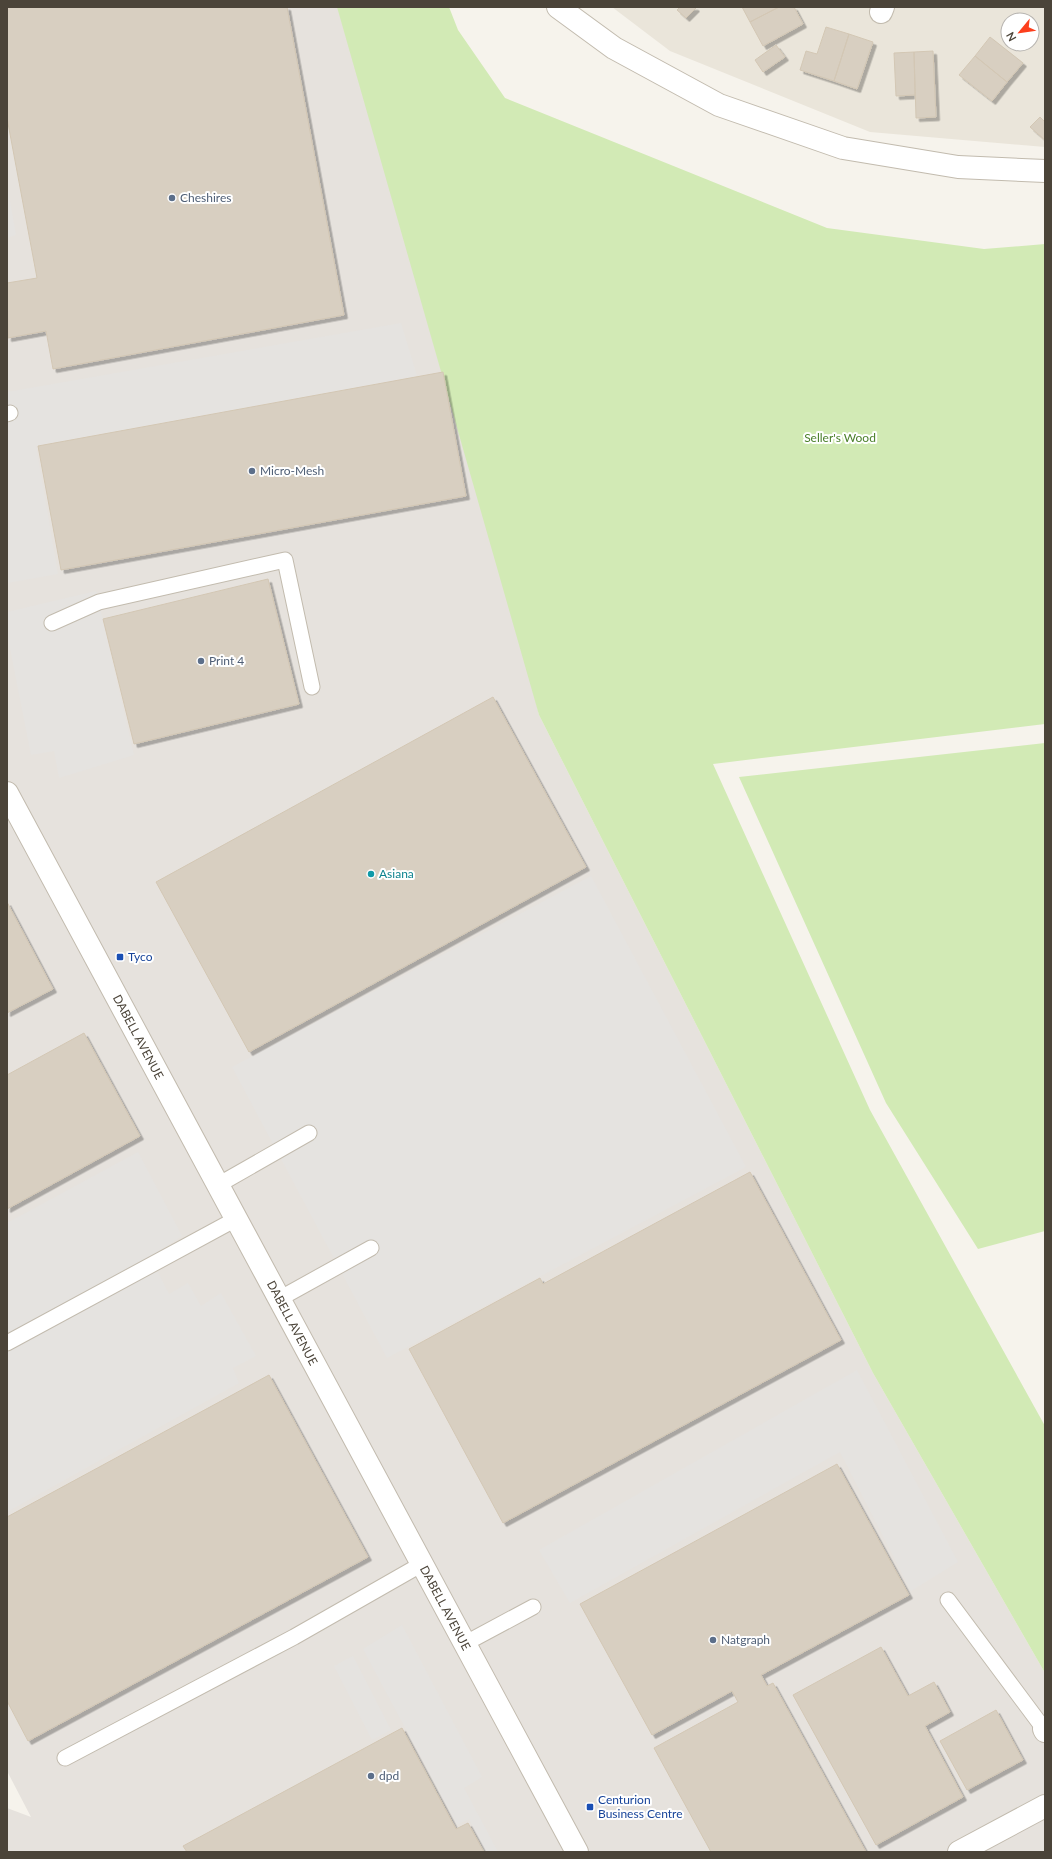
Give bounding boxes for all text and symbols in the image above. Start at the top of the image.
north arrow [1000,12,1040,52]
text: N [1003,30,1019,44]
place label: Cheshires [180,190,231,205]
marker: Cheshires [167,193,177,203]
park label: Seller's Wood [804,430,876,445]
place label: Micro-Mesh [260,463,324,478]
marker: Micro-Mesh [247,466,257,476]
place label: Print 4 [209,653,244,668]
marker: Print 4 [196,656,206,666]
place label: Asiana [379,866,414,881]
marker: Asiana [366,869,376,879]
place label: Tyco [128,949,153,964]
marker: Tyco [115,952,125,962]
street label: DABELL AVENUE [110,992,167,1082]
street label: DABELL AVENUE [264,1278,321,1368]
street label: DABELL AVENUE [417,1563,474,1653]
place label: Natgraph [721,1632,770,1647]
marker: Natgraph [708,1635,718,1645]
place label: dpd [379,1768,399,1783]
marker: dpd [366,1771,376,1781]
place label: Centurion Business Centre [598,1792,683,1821]
marker: Centurion Business Centre [585,1802,595,1812]

